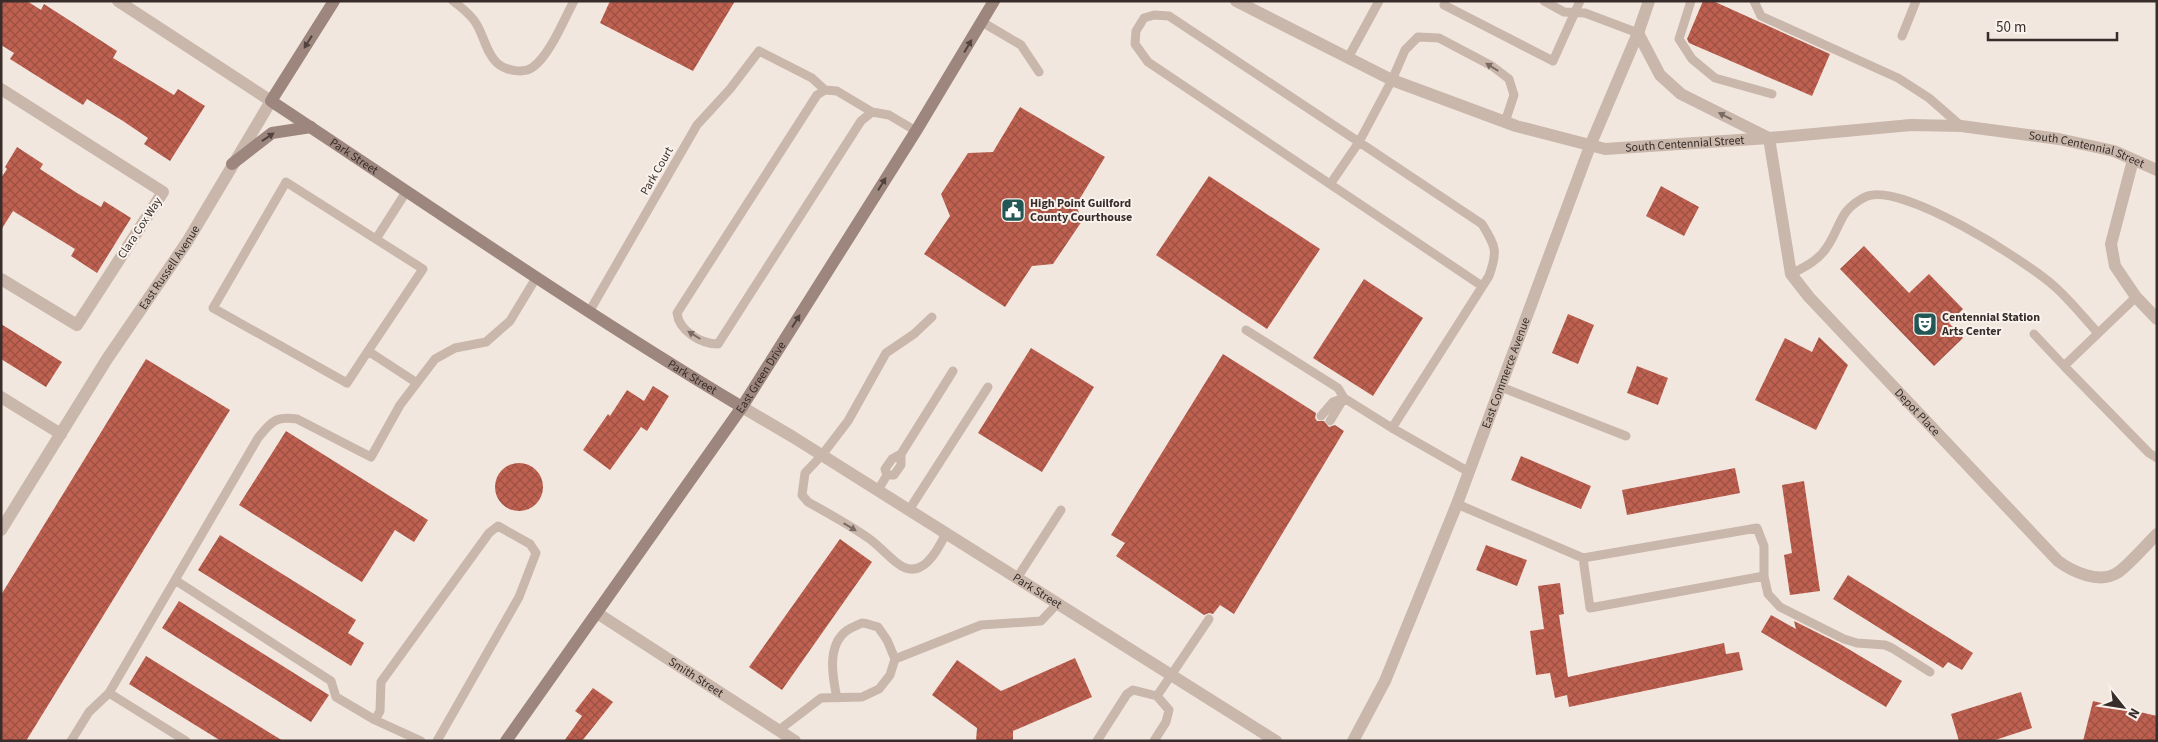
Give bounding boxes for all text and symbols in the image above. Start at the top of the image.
scale bar [1988,10,2117,42]
text: 50 m [1996,17,2026,38]
one-way arrow [303,36,313,49]
one-way arrow [963,39,972,52]
one-way arrow [1485,62,1499,72]
one-way arrow [1718,112,1733,120]
street label: South Centennial Street [2028,127,2147,172]
street label: South Centennial Street [1625,131,1745,156]
one-way arrow [261,132,275,142]
street label: Park Street [326,134,382,179]
street label: Park Court [636,144,678,198]
one-way arrow [878,177,887,190]
street label: Clara Cox Way [114,194,166,262]
place label: High Point Guilford County Courthouse [1030,195,1132,226]
public building icon: High Point Guilford County Courthouse [1000,197,1026,223]
street label: East Russell Avenue [135,222,204,313]
place label: Centennial Station Arts Center [1941,309,2040,340]
theatre icon: Centennial Station Arts Center [1912,311,1938,337]
one-way arrow [791,315,800,328]
street label: East Commerce Avenue [1477,315,1534,431]
one-way arrow [687,331,700,340]
street label: East Green Drive [732,338,790,417]
street label: Park Street [665,355,720,399]
street label: Depot Place [1891,384,1944,440]
one-way arrow [844,523,857,532]
street label: Park Street [1010,569,1065,613]
street label: Smith Street [665,653,727,701]
north arrow [2098,682,2148,732]
text: N [2122,704,2144,722]

